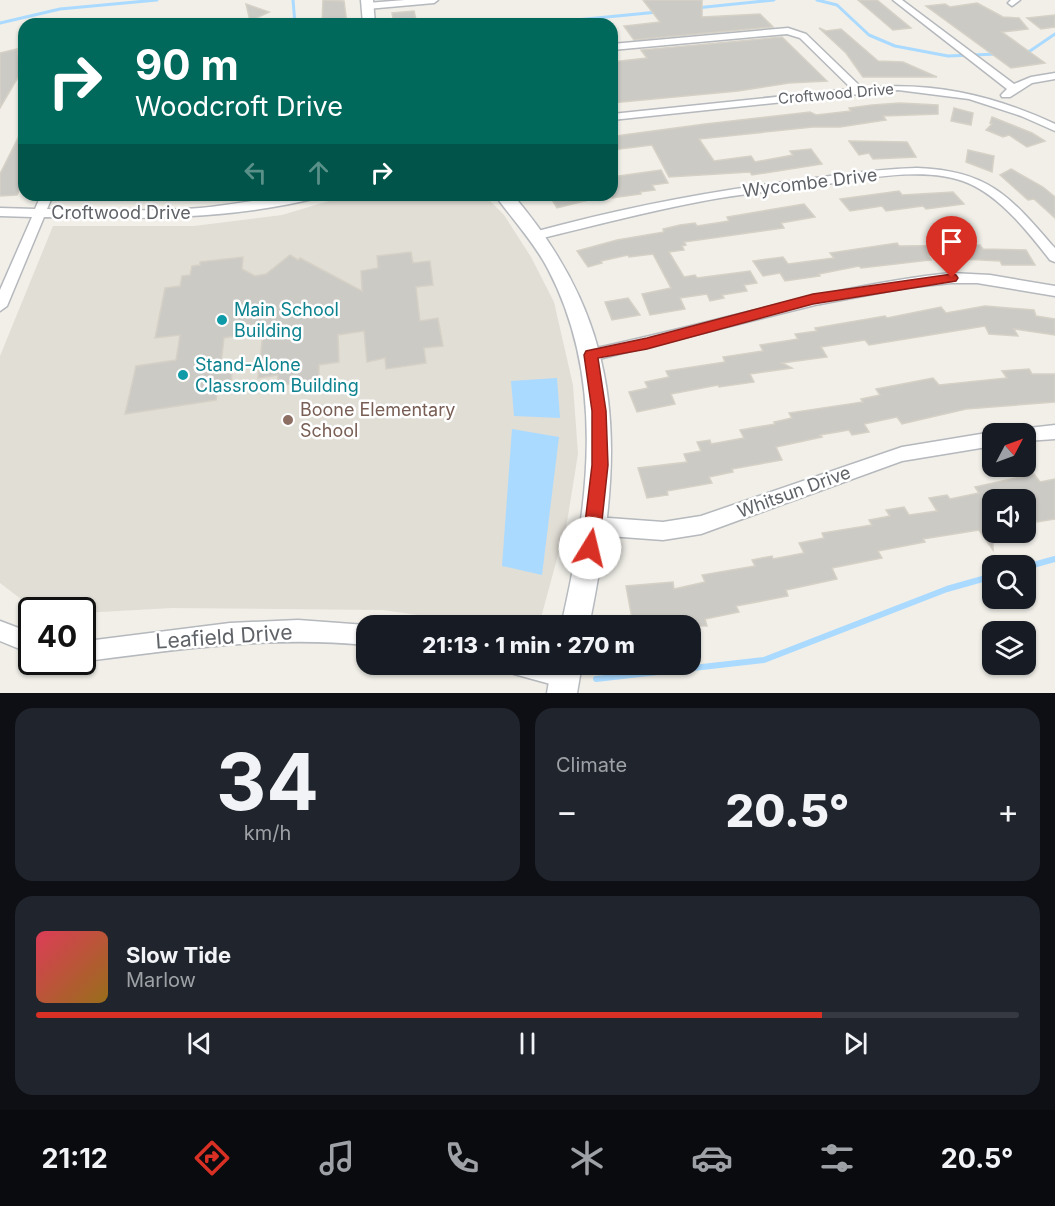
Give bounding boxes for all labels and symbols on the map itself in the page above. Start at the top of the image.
street label: Croftwood Drive [777,79,895,108]
street label: Wycombe Drive [741,164,879,201]
street label: Croftwood Drive [51,202,191,223]
pin [926,216,977,278]
place label: Main School Building [234,299,339,341]
marker: Main School Building [215,313,229,327]
place label: Stand-Alone Classroom Building [195,354,359,396]
marker: Stand-Alone Classroom Building [176,368,190,382]
place label: Boone Elementary School [300,399,455,441]
marker: Boone Elementary School [281,413,295,427]
north arrow [982,423,1036,477]
street label: Whitsun Drive [734,461,853,522]
position arrow [558,516,622,580]
speed limit sign: 40 [18,597,96,675]
street label: Leafield Drive [155,619,293,654]

